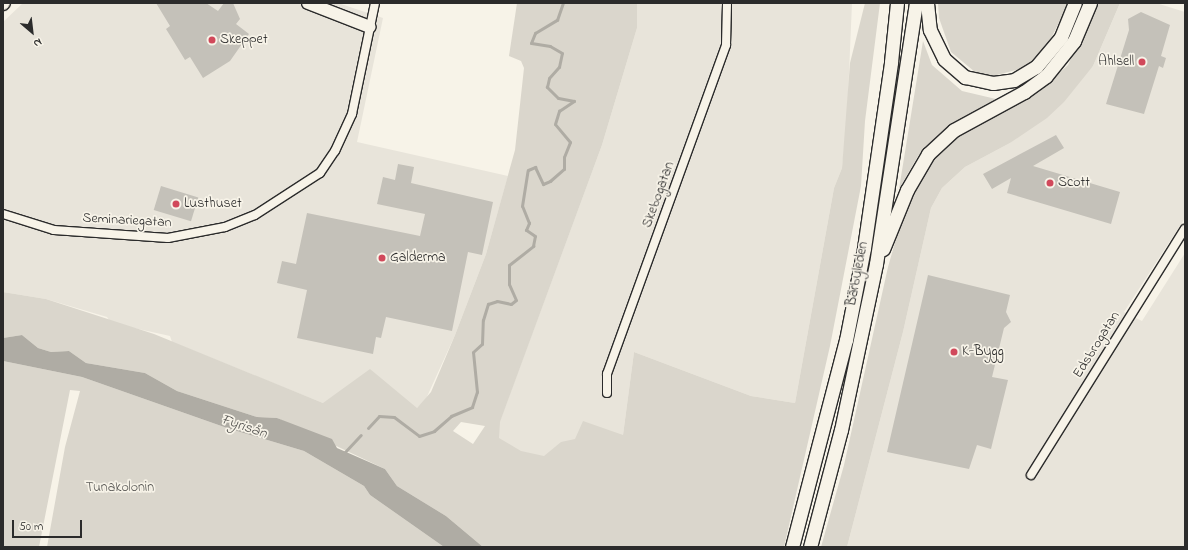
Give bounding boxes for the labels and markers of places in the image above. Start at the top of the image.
place label: Skeppet [220,32,268,48]
marker: Skeppet [207,35,217,45]
place label: Ahlsell [1098,54,1134,70]
marker: Ahlsell [1137,57,1147,67]
place label: Scott [1058,175,1090,191]
marker: Scott [1045,178,1055,188]
place label: Lusthuset [184,196,242,212]
marker: Lusthuset [171,199,181,209]
place label: Galderma [390,250,446,266]
marker: Galderma [377,253,387,263]
place label: K-Bygg [962,344,1004,360]
marker: K-Bygg [949,347,959,357]

